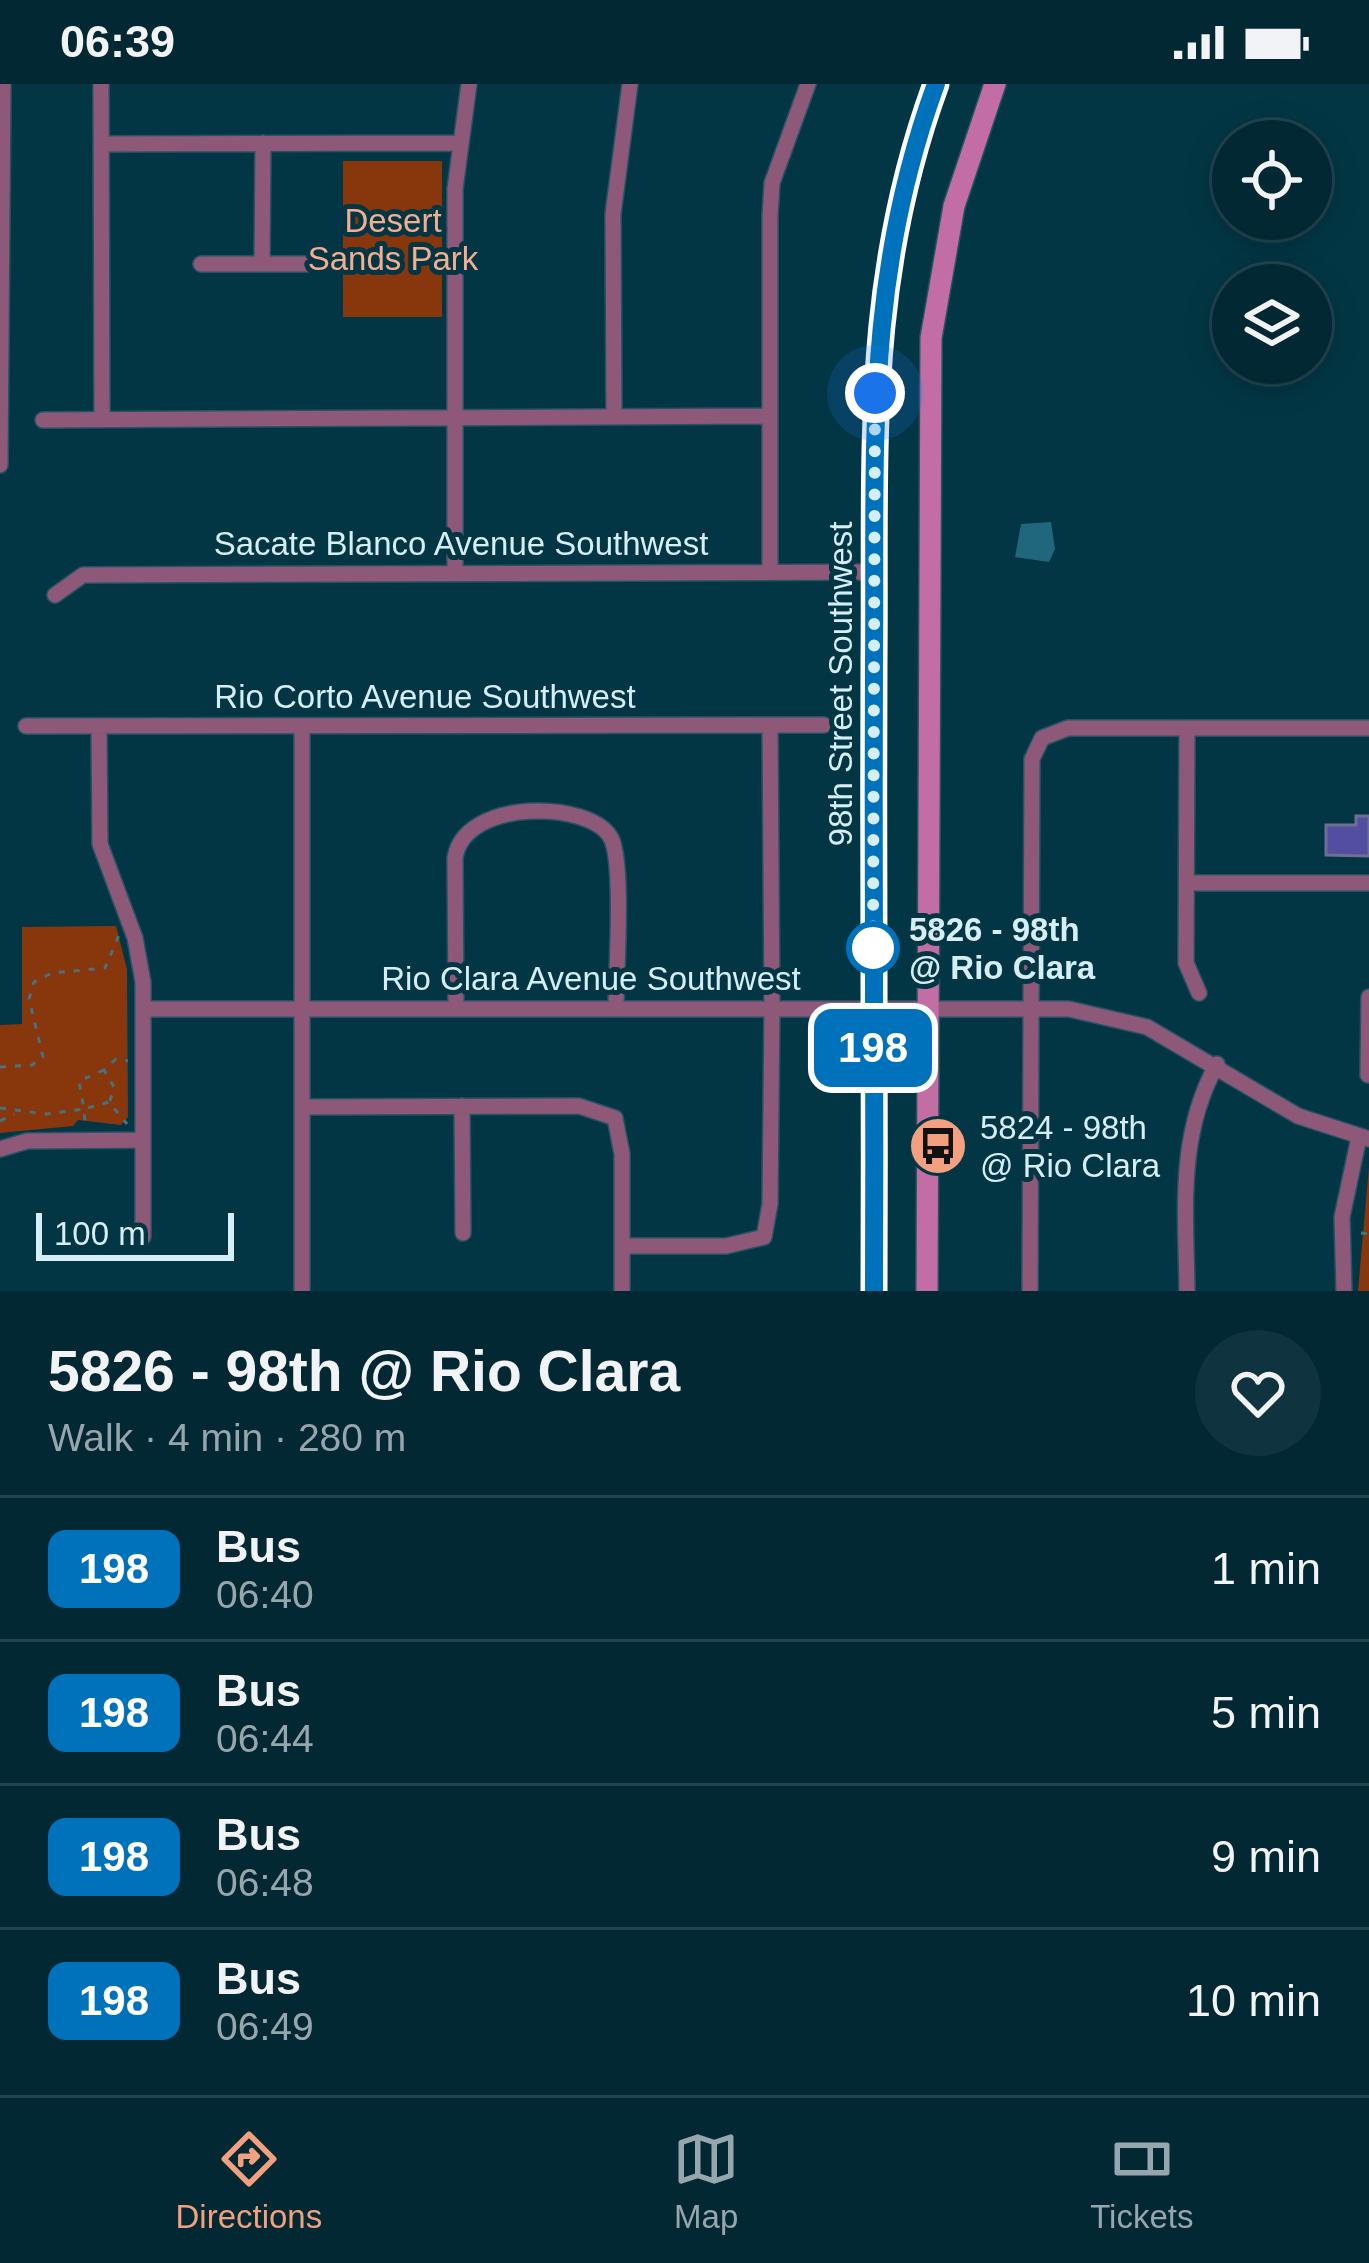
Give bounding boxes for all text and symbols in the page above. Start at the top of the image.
text: 06:39 [60,16,175,67]
map controls [1212,120,1332,384]
button: locate [1212,120,1332,240]
park label: Desert Sands Park [308,202,479,277]
button: layers [1212,264,1332,384]
your location [845,363,905,423]
street label: 98th Street Southwest [822,522,859,846]
street label: Sacate Blanco Avenue Southwest [214,525,708,562]
street label: Rio Corto Avenue Southwest [214,678,636,715]
place label: 5826 - 98th @ Rio Clara [909,911,1096,986]
marker: 5826 - 98th @ Rio Clara [848,923,898,973]
street label: Rio Clara Avenue Southwest [381,960,801,997]
line badge: 198 [804,1009,942,1087]
text: 198 [838,1024,908,1071]
place label: 5824 - 98th @ Rio Clara [980,1109,1161,1184]
bus stop icon: 5824 - 98th @ Rio Clara [907,1115,969,1177]
scale bar [36,1207,234,1260]
text: 100 m [54,1215,146,1252]
button: heart [1195,1330,1321,1456]
text: 5826 - 98th @ Rio Clara [48,1339,680,1403]
text: Walk · 4 min · 280 m [48,1416,406,1459]
text: Bus [216,1521,301,1572]
text: 1 min [1211,1543,1321,1594]
text: 198 [79,1545,149,1592]
text: 06:40 [216,1573,314,1616]
text: Bus [216,1665,301,1716]
text: 5 min [1211,1687,1321,1738]
text: 198 [79,1689,149,1736]
text: 06:44 [216,1717,314,1760]
text: Bus [216,1809,301,1860]
text: 9 min [1211,1831,1321,1882]
text: 198 [79,1833,149,1880]
text: 06:48 [216,1861,314,1904]
text: Bus [216,1953,301,2004]
text: 10 min [1186,1975,1321,2026]
text: 198 [79,1977,149,2024]
text: 06:49 [216,2005,314,2048]
tab: Directions [175,2126,322,2236]
tab: Map [673,2126,739,2236]
tab: Tickets [1090,2126,1193,2236]

